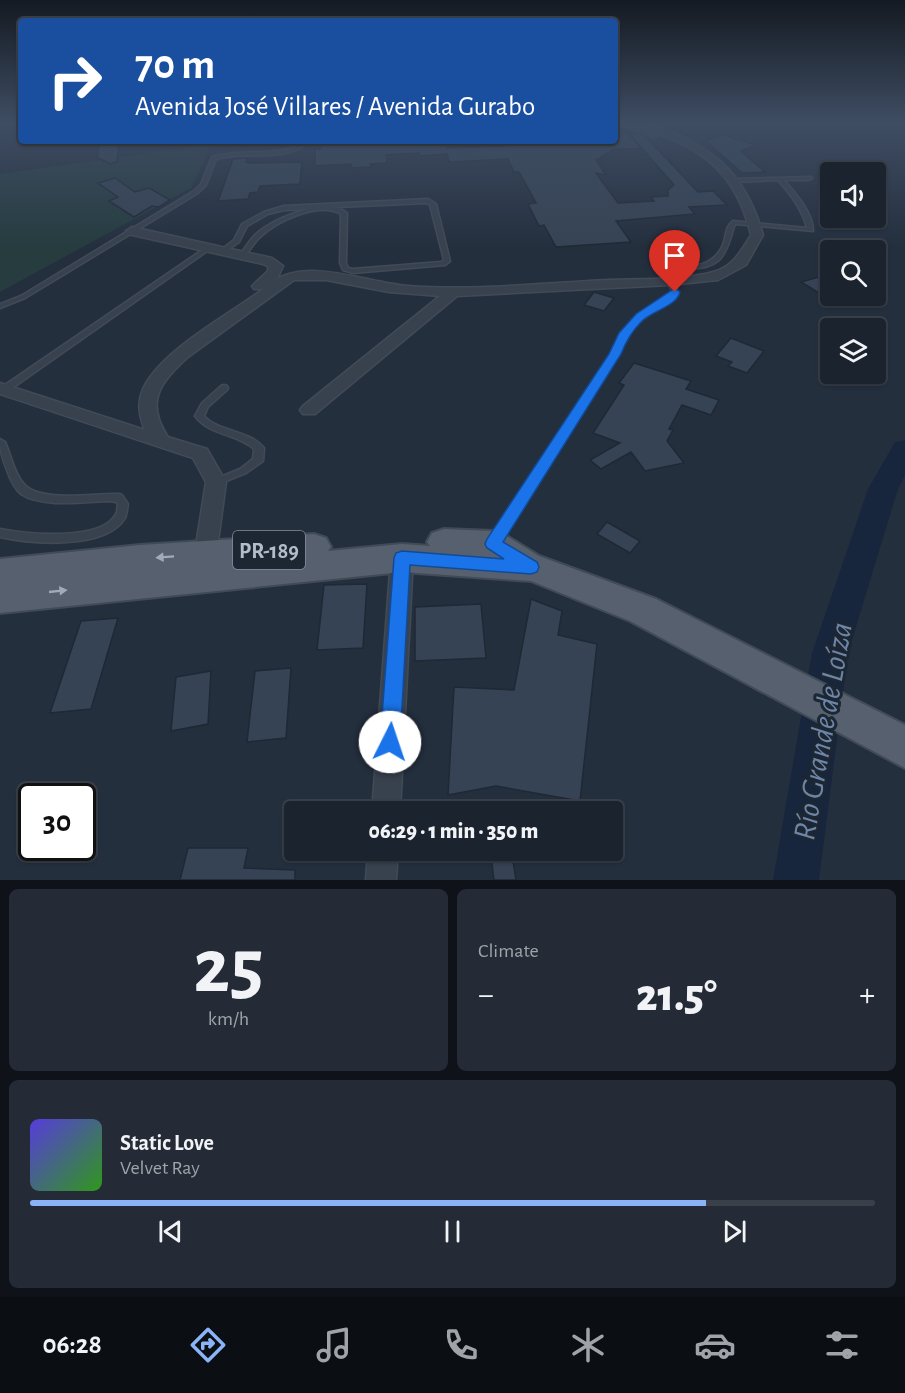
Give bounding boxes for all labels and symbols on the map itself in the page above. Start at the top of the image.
pin [649,230,700,292]
road number: PR-189 [233,531,305,569]
one-way arrow [155,553,174,562]
one-way arrow [49,587,68,596]
water label: Río Grande de Loíza [788,620,858,842]
position arrow [358,710,422,774]
speed limit sign: 30 [18,783,96,861]

